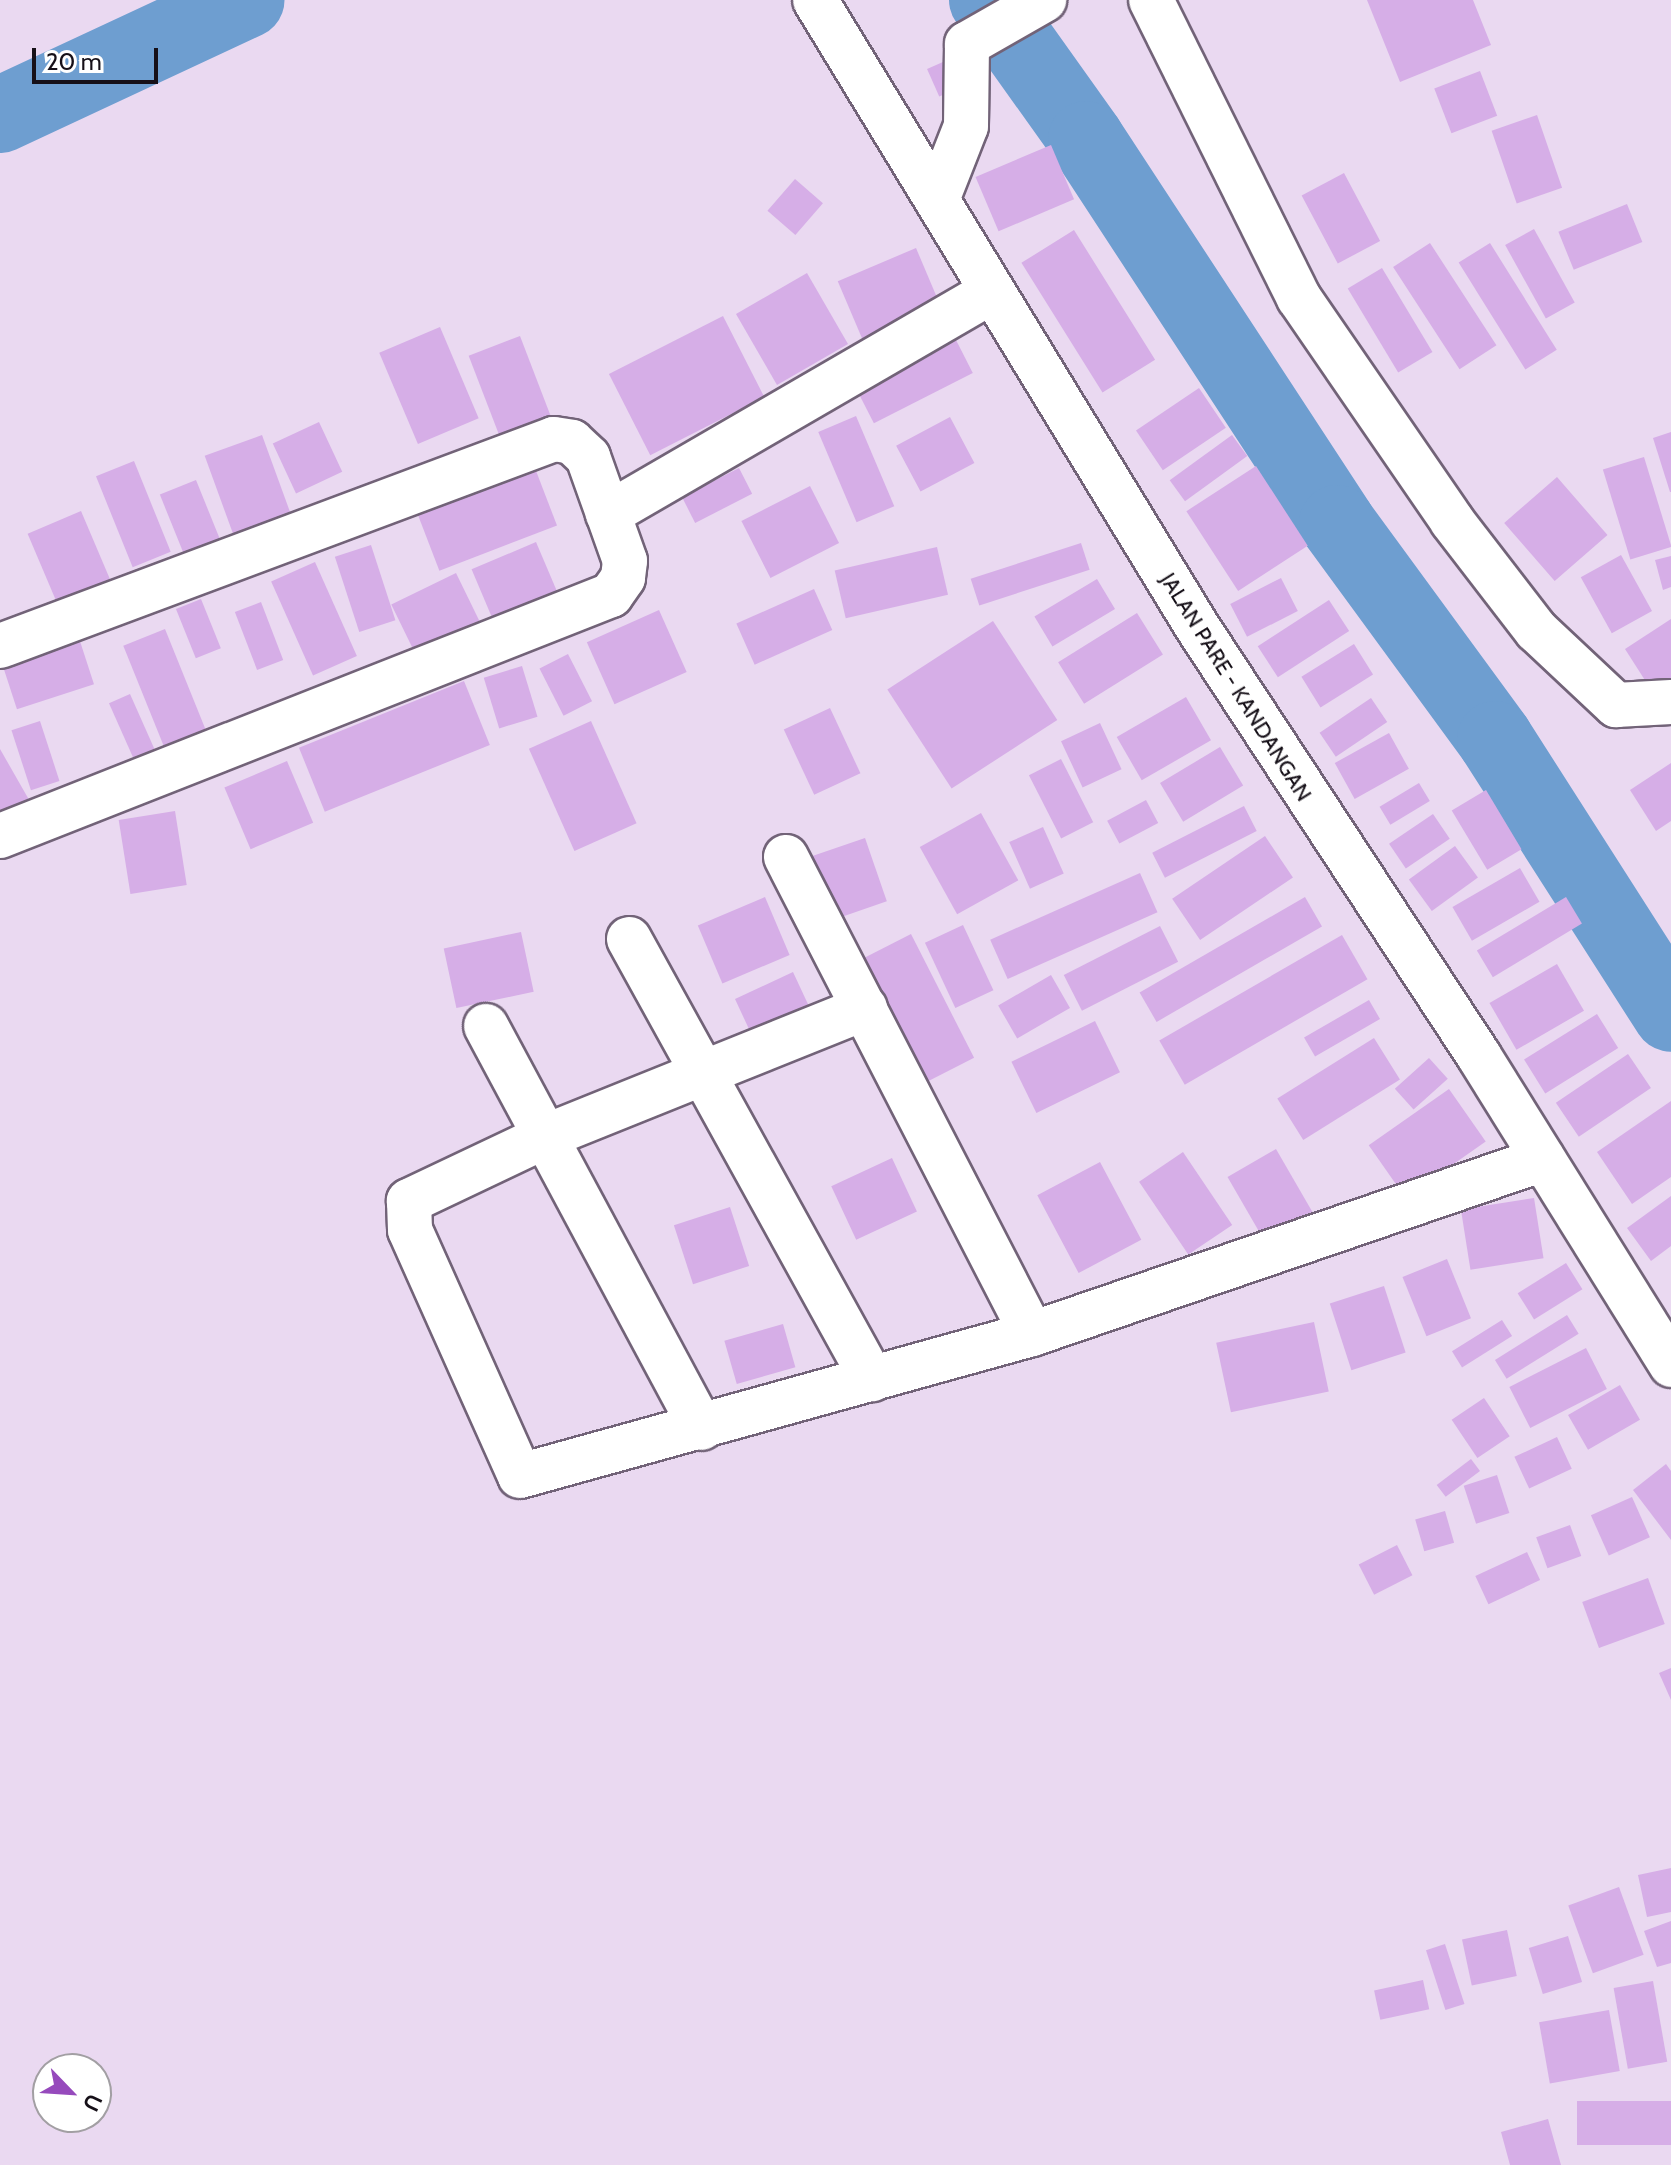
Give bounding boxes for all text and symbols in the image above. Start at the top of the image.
scale bar [36,32,162,82]
text: 20 m [46,47,102,76]
street label: JALAN PARE - KANDANGAN [1155,568,1317,806]
north arrow [32,2053,112,2133]
text: U [77,2090,108,2115]

